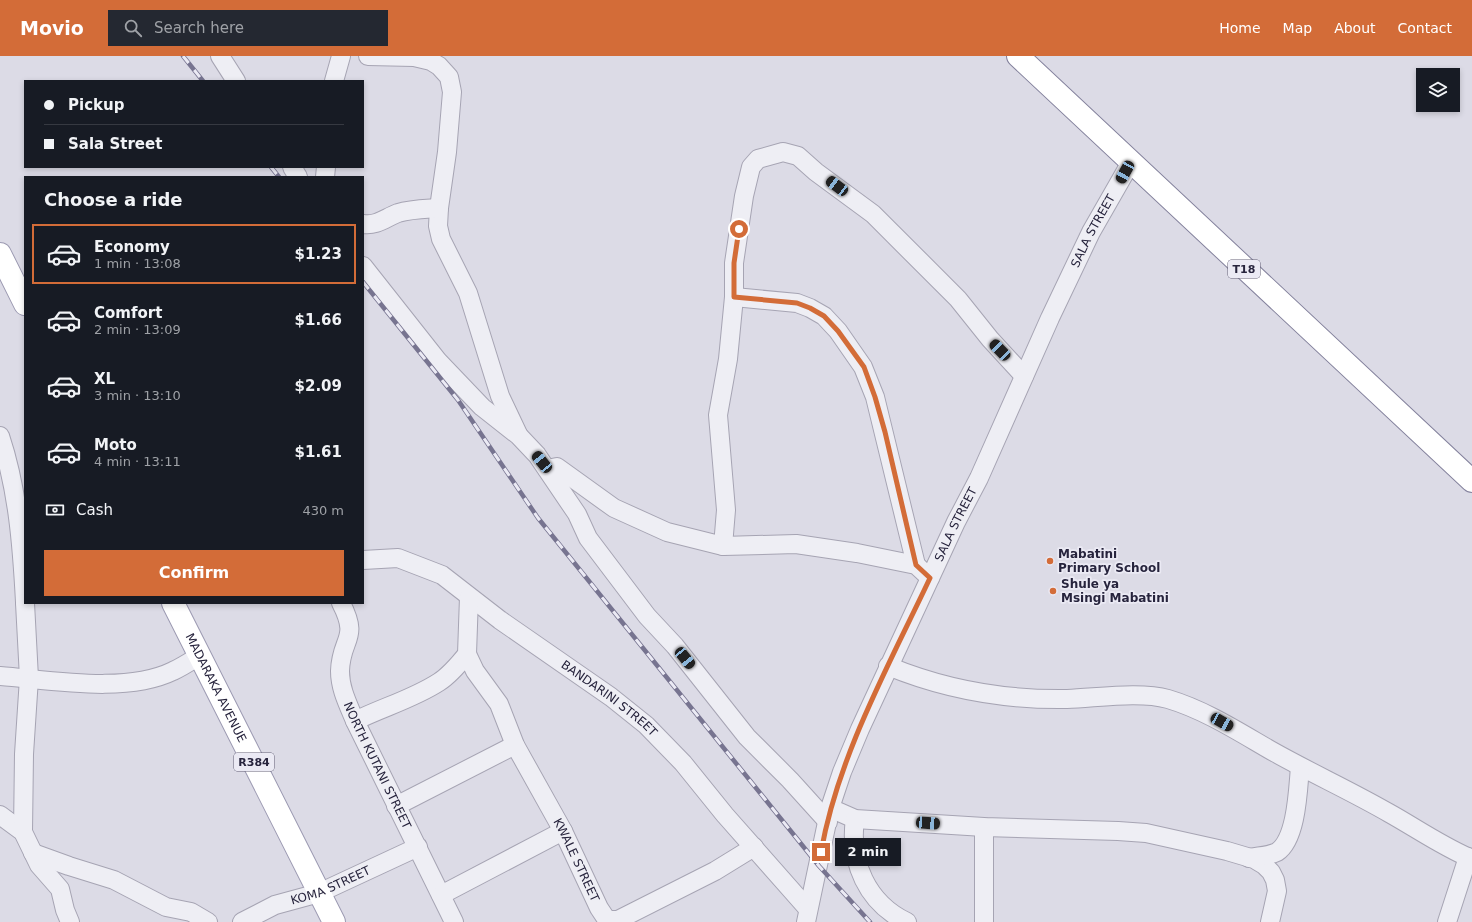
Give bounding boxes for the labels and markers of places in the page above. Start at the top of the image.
place label: Mabatini Primary School [1058,547,1160,575]
marker: Mabatini Primary School [1045,556,1055,566]
place label: Shule ya Msingi Mabatini [1061,577,1169,605]
marker: Shule ya Msingi Mabatini [1048,586,1058,596]

